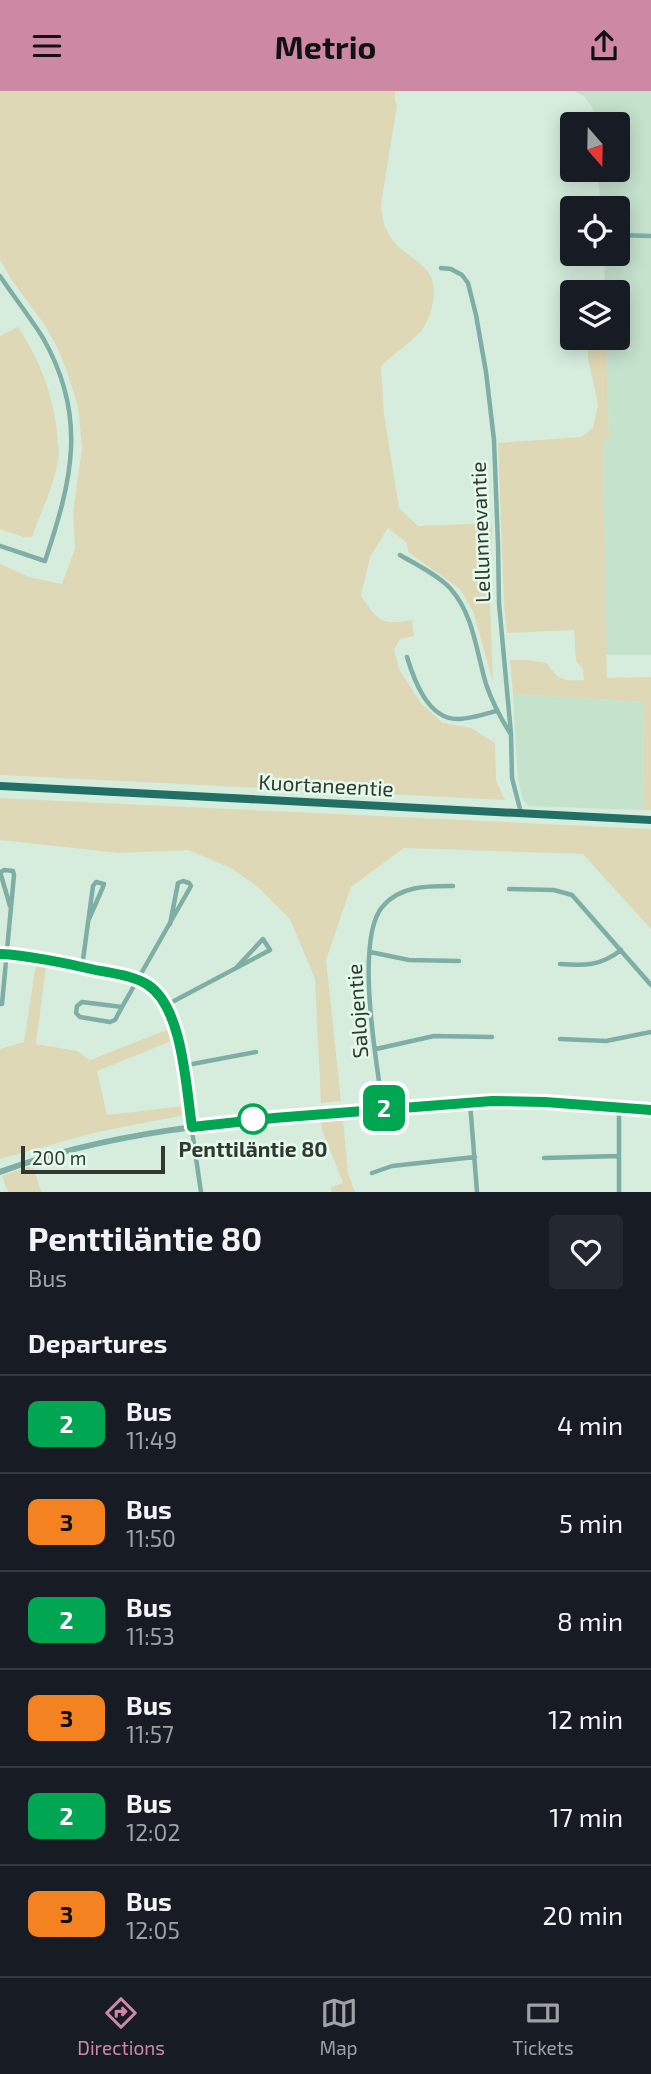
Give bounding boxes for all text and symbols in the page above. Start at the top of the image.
icon: menu [28,27,66,65]
text: Metrio [275,27,376,65]
icon: share [585,27,623,65]
north arrow [560,112,630,182]
map controls [560,112,630,350]
button: locate [560,196,630,266]
button: layers [560,280,630,350]
street label: Lellunnevantie [465,461,494,603]
street label: Kuortaneentie [258,768,394,801]
street label: Salojentie [341,963,373,1059]
line badge: 2 [361,1085,407,1131]
text: 2 [377,1093,391,1122]
marker: Penttiläntie 80 [238,1104,268,1134]
place label: Penttiläntie 80 [179,1136,328,1161]
scale bar [21,1143,164,1175]
text: 200 m [32,1146,86,1169]
button: heart [549,1215,623,1289]
text: Penttiläntie 80 [28,1218,262,1258]
text: Bus [28,1264,67,1292]
text: Departures [28,1327,167,1358]
text: Bus [126,1395,172,1426]
text: 2 [60,1409,73,1438]
text: 4 min [557,1409,623,1440]
text: 11:49 [126,1426,177,1454]
text: Bus [126,1493,172,1524]
text: 3 [60,1507,73,1536]
text: 5 min [559,1507,623,1538]
text: 11:50 [126,1524,176,1552]
text: Bus [126,1591,172,1622]
text: 2 [60,1605,73,1634]
text: 8 min [557,1605,623,1636]
text: 11:53 [126,1622,175,1650]
text: Bus [126,1689,172,1720]
text: 3 [60,1703,73,1732]
text: 12 min [548,1703,623,1734]
text: 11:57 [126,1720,174,1748]
text: Bus [126,1787,172,1818]
text: 2 [60,1801,73,1830]
text: 17 min [549,1801,623,1832]
text: 12:02 [126,1818,180,1846]
text: Bus [126,1885,172,1916]
text: 3 [60,1899,73,1928]
text: 20 min [543,1899,623,1930]
text: 12:05 [126,1916,180,1944]
tab: Directions [77,1994,165,2059]
tab: Map [319,1994,358,2059]
tab: Tickets [512,1994,574,2059]

